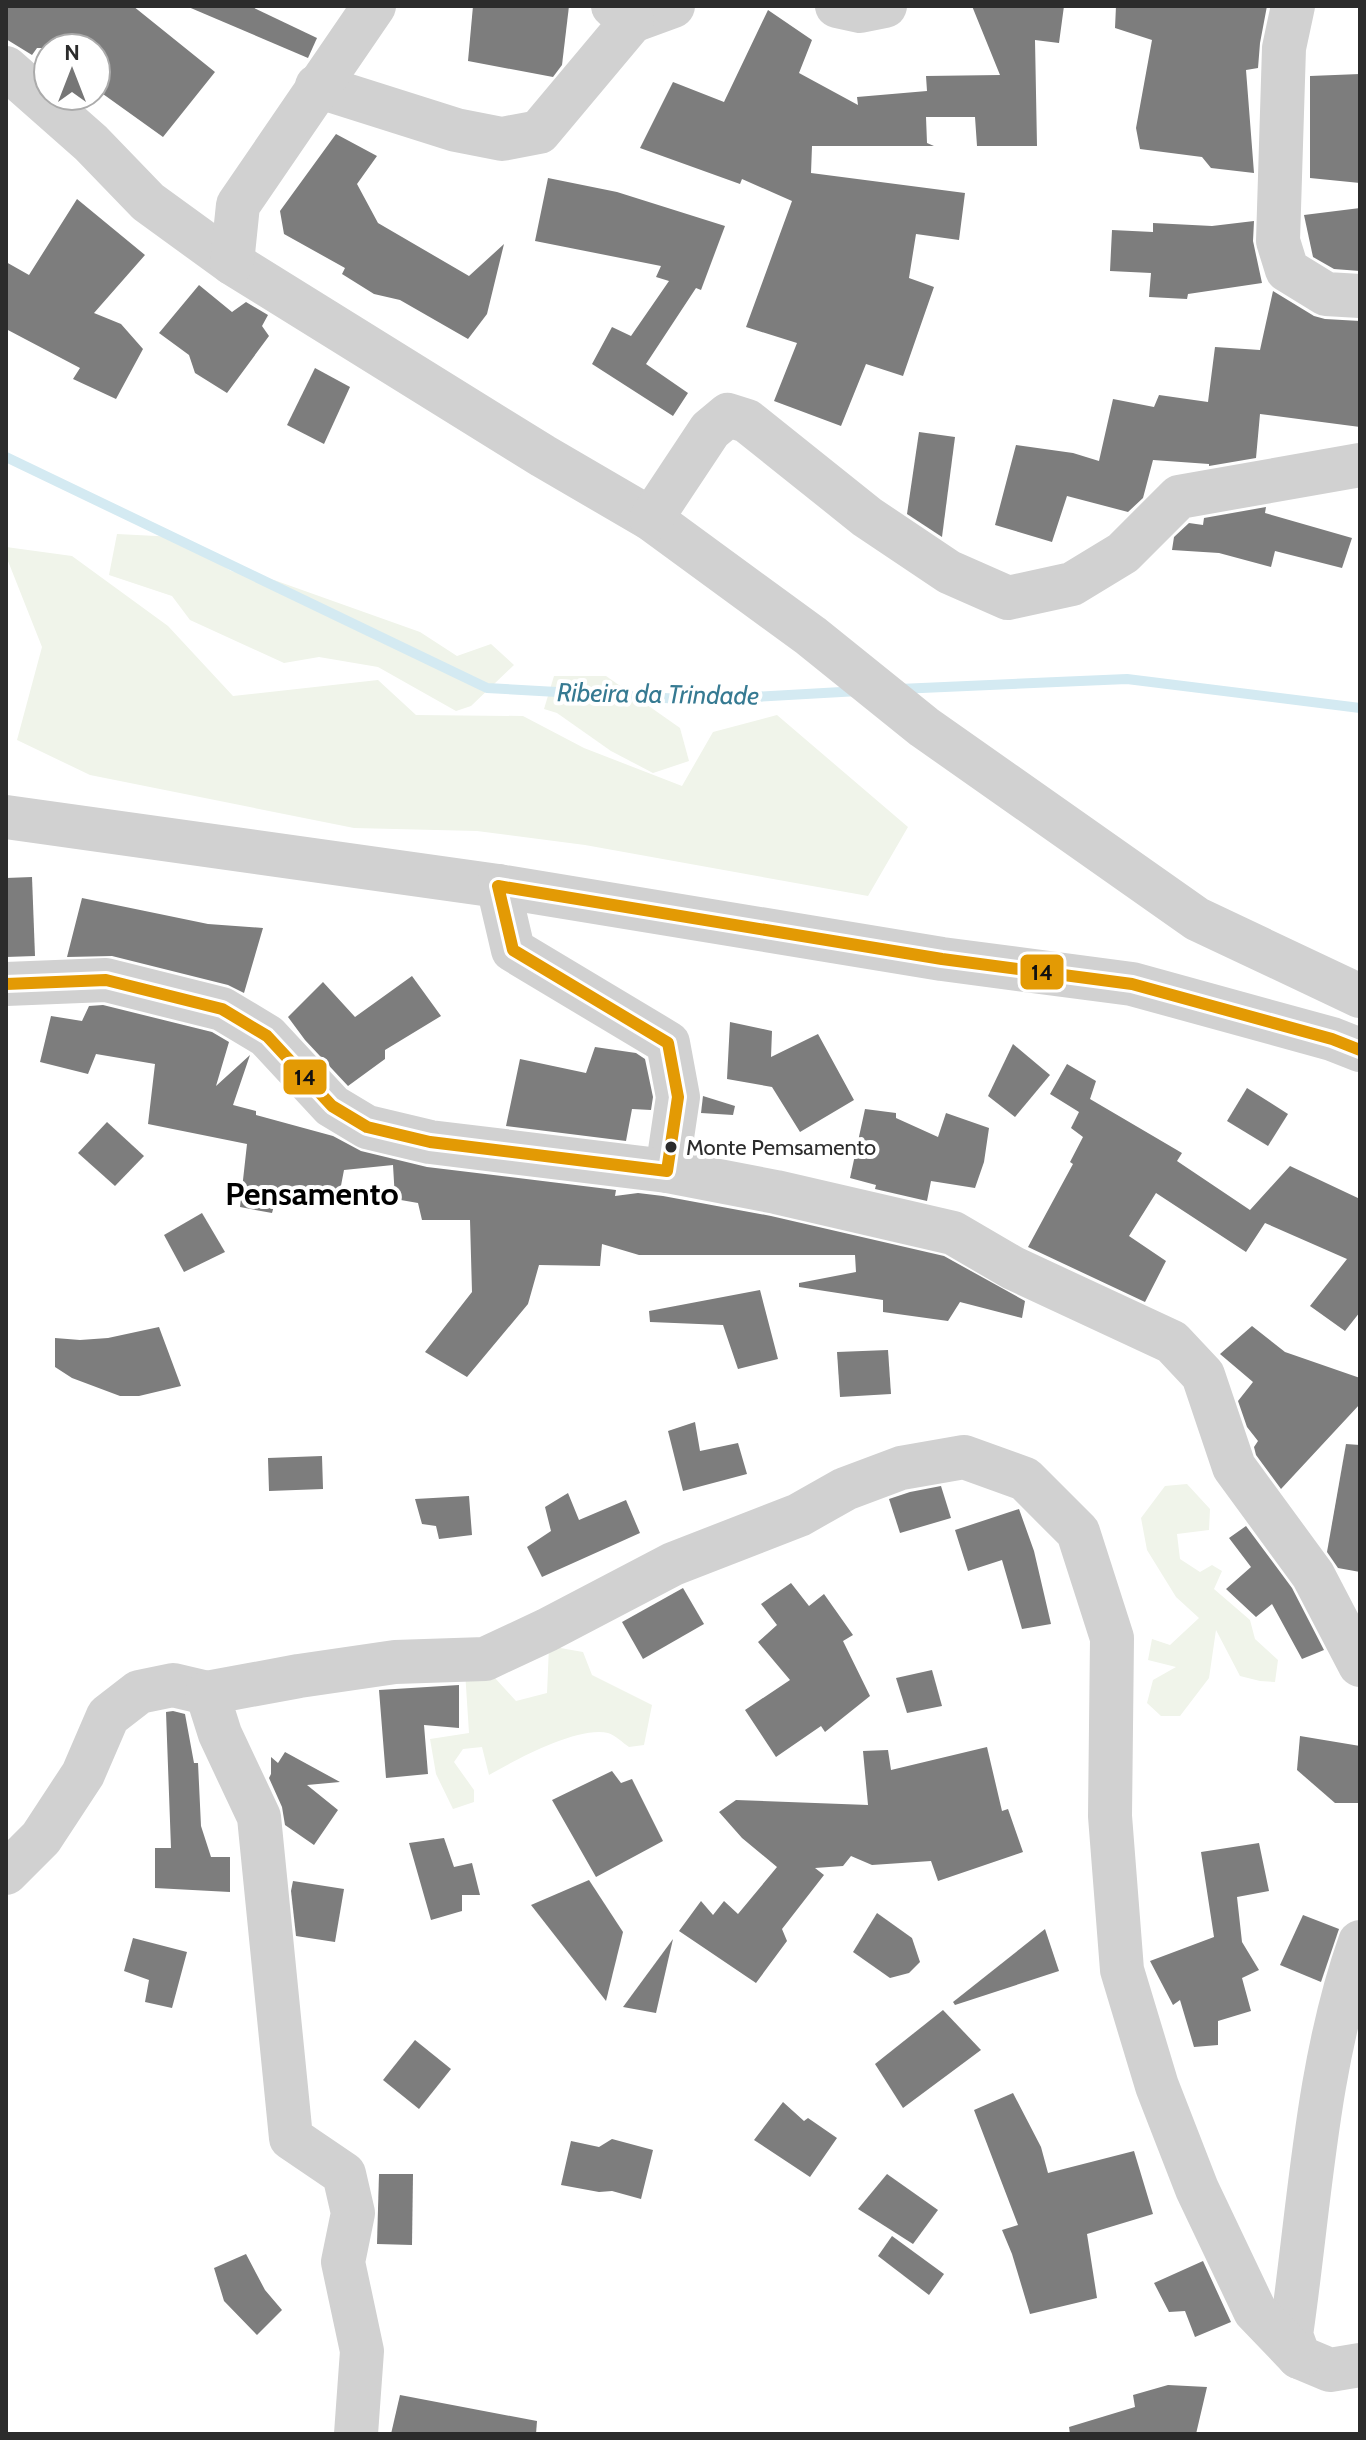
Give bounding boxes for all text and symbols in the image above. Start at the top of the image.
north arrow [32,32,112,112]
text: N [64,39,80,66]
water label: Ribeira da Trindade [557,676,760,712]
line badge: 14 [1019,953,1065,991]
text: 14 [1031,959,1053,986]
line badge: 14 [282,1058,328,1096]
text: 14 [294,1064,316,1091]
place label: Monte Pemsamento [686,1134,876,1161]
marker: Monte Pemsamento [663,1139,679,1155]
district label: Pensamento [225,1174,399,1213]

